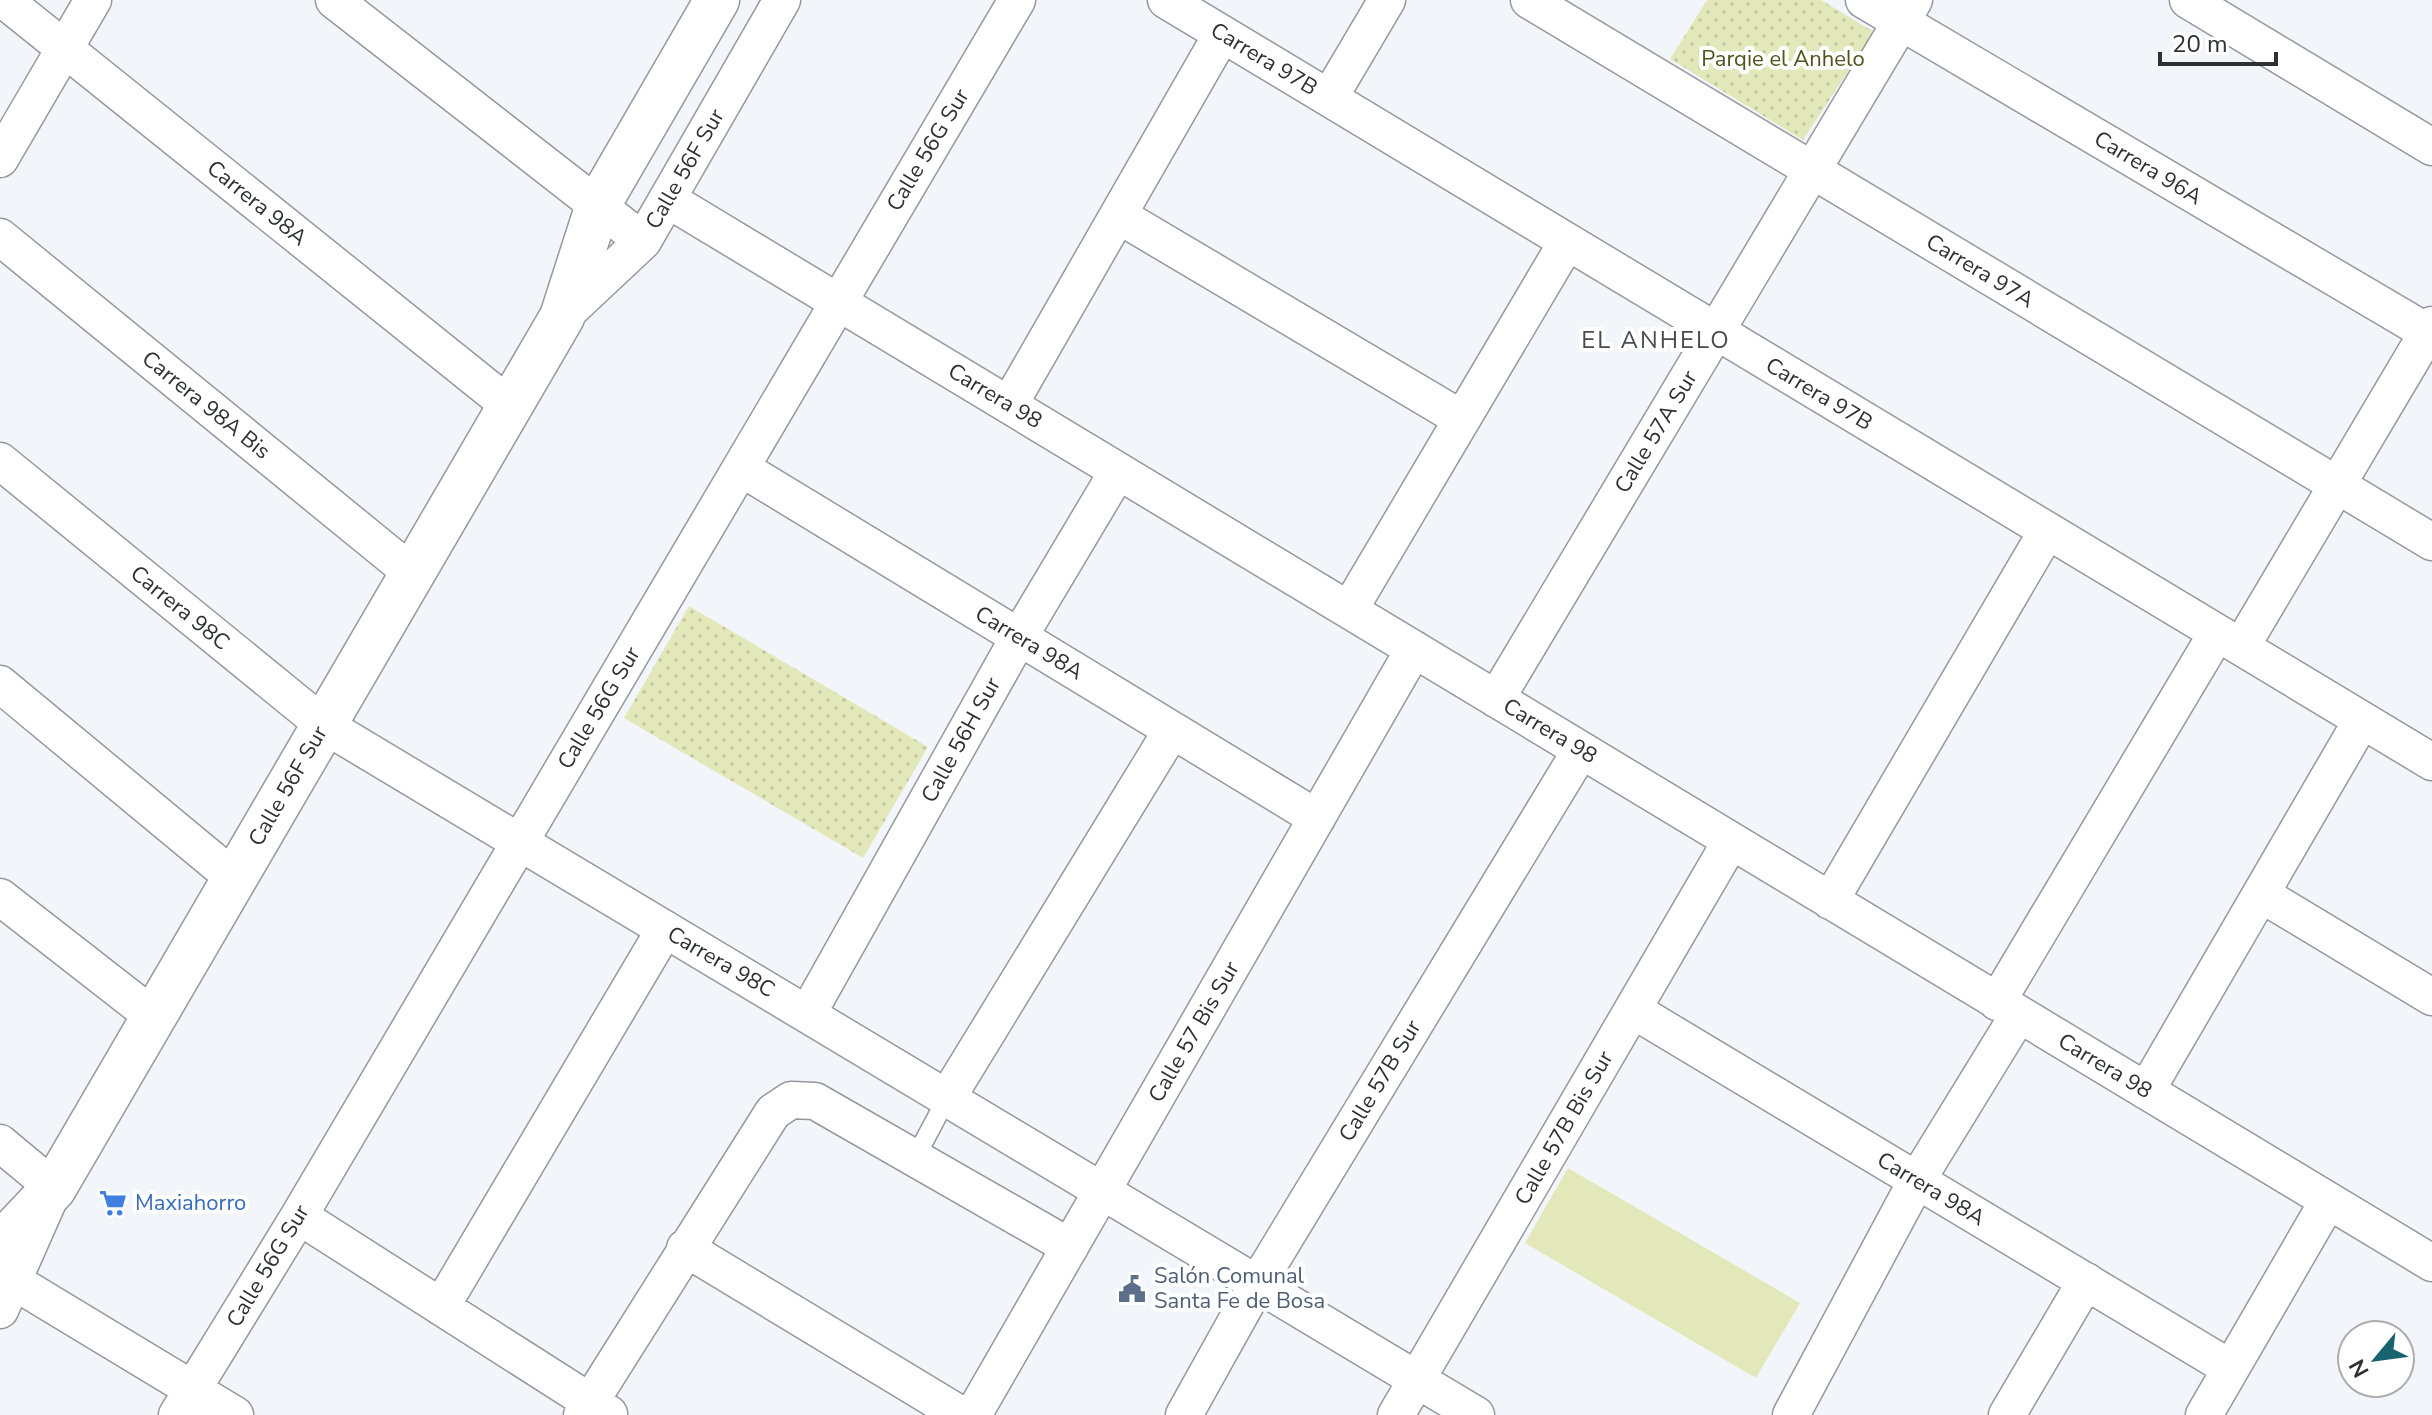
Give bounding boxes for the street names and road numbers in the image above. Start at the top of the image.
street label: Carrera 97B [1205,15,1323,103]
street label: Calle 56G Sur [880,83,976,217]
street label: Calle 56F Sur [638,103,732,235]
street label: Carrera 96A [2088,124,2208,212]
street label: Carrera 98A [201,153,313,253]
street label: Carrera 97A [1920,227,2040,315]
street label: Carrera 98A Bis [135,344,277,466]
street label: Carrera 97B [1760,350,1878,438]
street label: Carrera 98 [942,356,1048,436]
street label: Calle 57A Sur [1608,365,1705,499]
street label: Carrera 98C [124,559,236,657]
street label: Carrera 98A [969,599,1089,687]
street label: Calle 56G Sur [551,641,647,775]
street label: Calle 56H Sur [914,672,1008,808]
street label: Carrera 98 [1497,691,1603,771]
street label: Calle 56F Sur [241,720,335,852]
street label: Carrera 98C [662,919,780,1005]
street label: Calle 57 Bis Sur [1141,956,1247,1108]
street label: Calle 57B Sur [1332,1014,1428,1147]
street label: Carrera 98 [2052,1026,2158,1106]
street label: Calle 57B Bis Sur [1508,1045,1620,1211]
street label: Carrera 98A [1871,1145,1991,1233]
street label: Calle 56G Sur [220,1199,316,1333]

